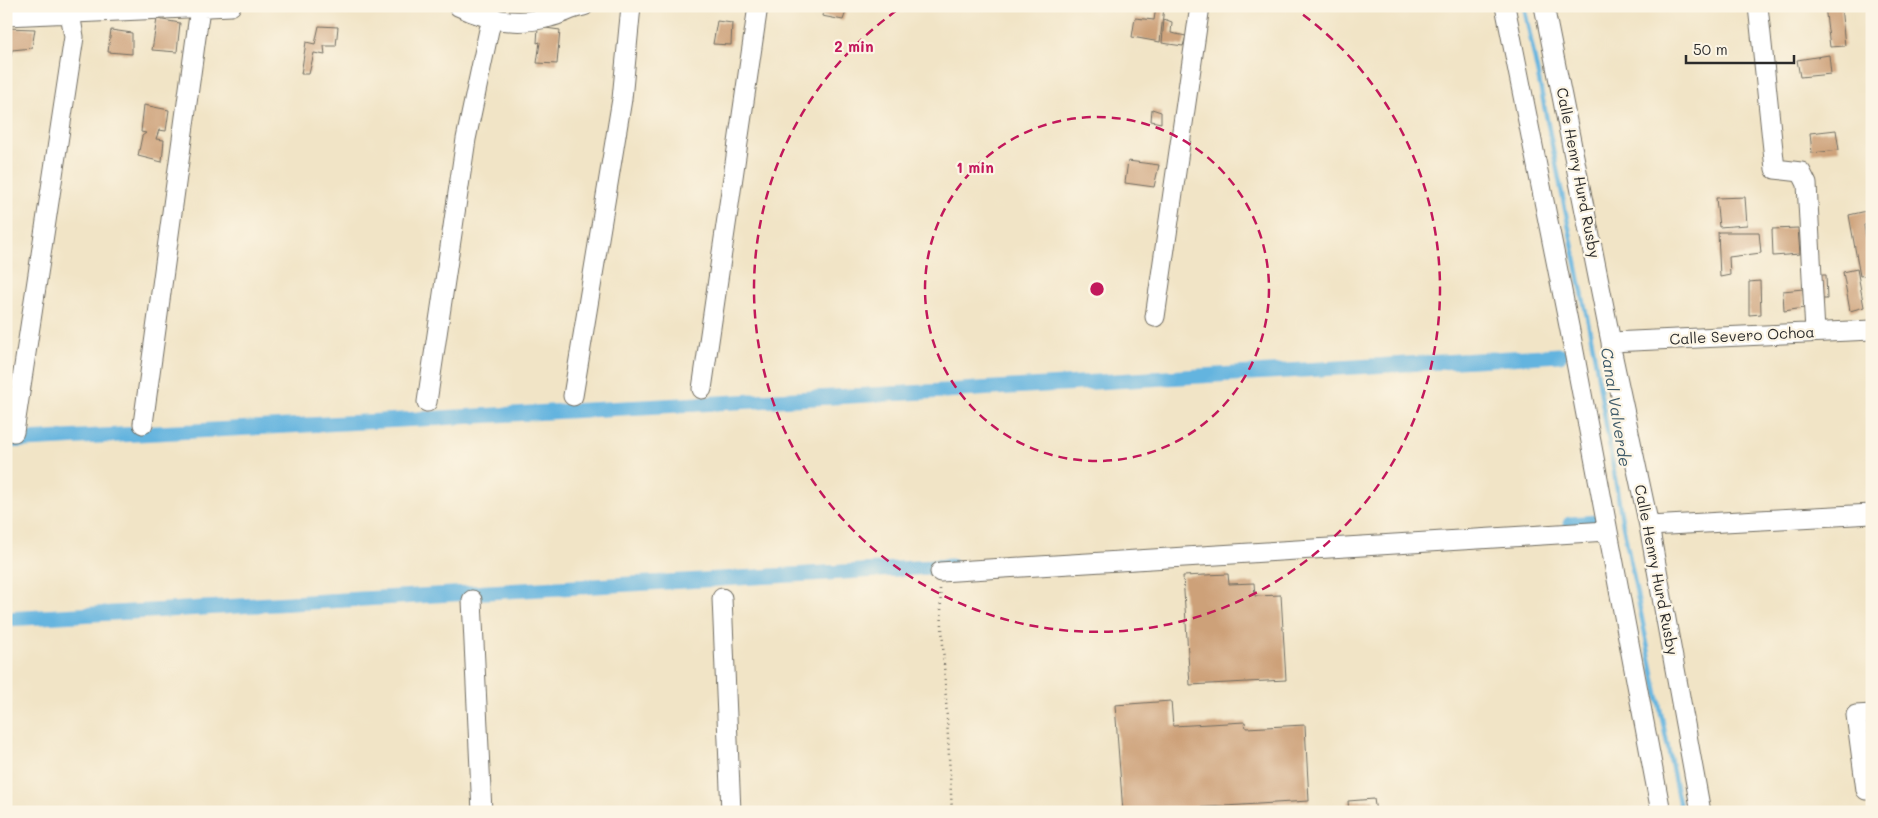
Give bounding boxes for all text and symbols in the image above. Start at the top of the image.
scale bar [1686,32,1793,64]
text: 2 min [834,36,874,56]
text: 50 m [1693,39,1728,59]
street label: Calle Henry Hurd Rusby [1553,86,1605,260]
text: 1 min [956,157,994,177]
centre of rings [1088,280,1106,298]
street label: Calle Severo Ochoa [1669,321,1815,349]
water label: Canal Valverde [1597,346,1636,468]
street label: Calle Henry Hurd Rusby [1631,483,1683,657]

